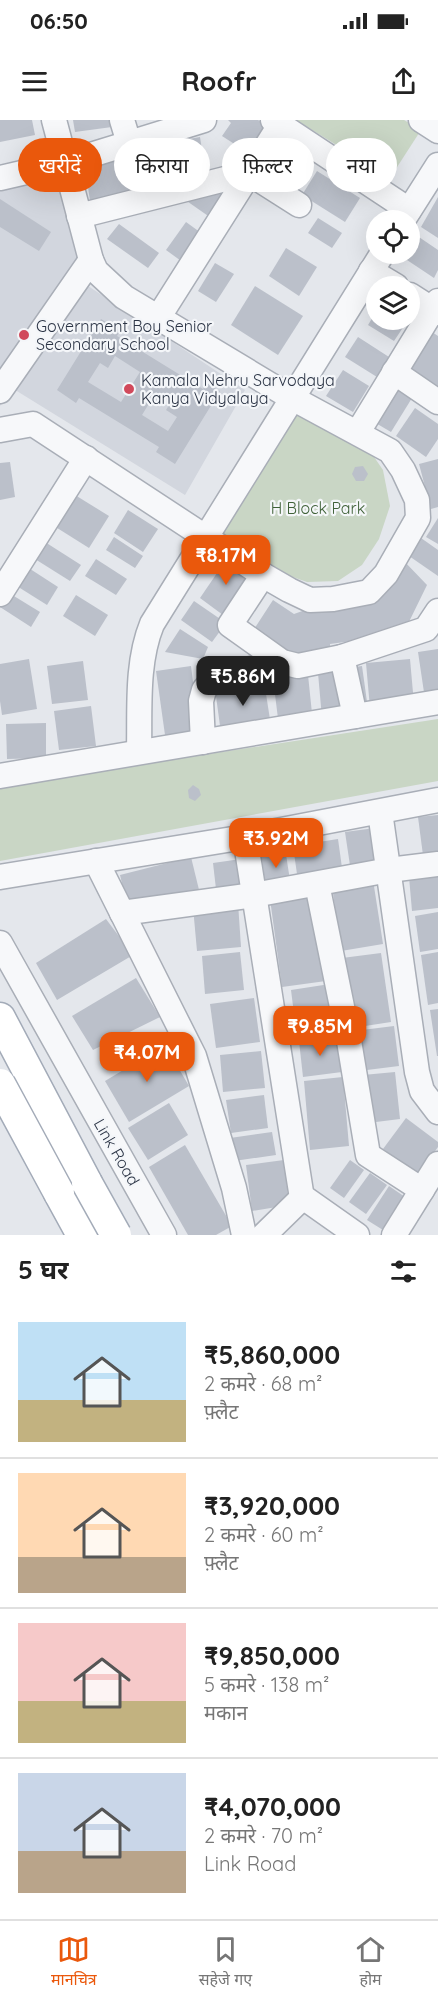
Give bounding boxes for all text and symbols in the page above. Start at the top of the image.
text: 06:50 [30,7,88,35]
text: Roofr [181,64,257,98]
icon: menu [18,65,51,98]
icon: share [387,65,420,98]
chip: खरीदें [18,138,102,192]
chip: किराया [114,138,210,192]
chip: फ़िल्टर [222,138,314,192]
chip: नया [326,138,397,192]
map controls [366,210,420,330]
button: locate [366,210,420,264]
button: layers [366,276,420,330]
place label: Government Boy Senior Secondary School [36,316,212,354]
marker: Government Boy Senior Secondary School [17,328,31,342]
place label: Kamala Nehru Sarvodaya Kanya Vidyalaya [141,370,335,408]
marker: Kamala Nehru Sarvodaya Kanya Vidyalaya [122,382,136,396]
park label: H Block Park [271,498,365,518]
pin: ₹8.17M [177,535,275,586]
text: ₹8.17M [195,542,257,567]
pin: ₹5.86M [194,656,292,707]
text: ₹5.86M [210,663,276,688]
pin: ₹3.92M [227,818,325,869]
text: ₹3.92M [243,825,309,850]
pin: ₹9.85M [271,1006,369,1057]
text: ₹9.85M [287,1013,353,1038]
pin: ₹4.07M [98,1032,196,1083]
text: ₹4.07M [114,1039,180,1064]
street label: Link Road [90,1115,144,1189]
text: 5 घर [18,1253,69,1286]
icon: filters [387,1255,420,1288]
text: ₹5,860,000 [204,1338,340,1371]
icon: home [66,1346,138,1418]
text: 2 कमरे · 68 m² [204,1371,322,1396]
text: फ़्लैट [204,1399,239,1424]
text: ₹3,920,000 [204,1489,340,1522]
icon: home [66,1497,138,1569]
text: 2 कमरे · 60 m² [204,1522,324,1547]
text: फ़्लैट [204,1550,239,1575]
text: ₹9,850,000 [204,1639,340,1672]
icon: home [66,1647,138,1719]
text: 5 कमरे · 138 m² [204,1672,329,1697]
text: मकान [204,1700,248,1725]
text: ₹4,070,000 [204,1790,341,1823]
icon: home [66,1797,138,1869]
text: 2 कमरे · 70 m² [204,1823,323,1848]
text: Link Road [204,1851,296,1876]
tab: मानचित्र [51,1933,97,1992]
tab: सहेजे गए [199,1933,252,1992]
tab: होम [354,1933,387,1992]

